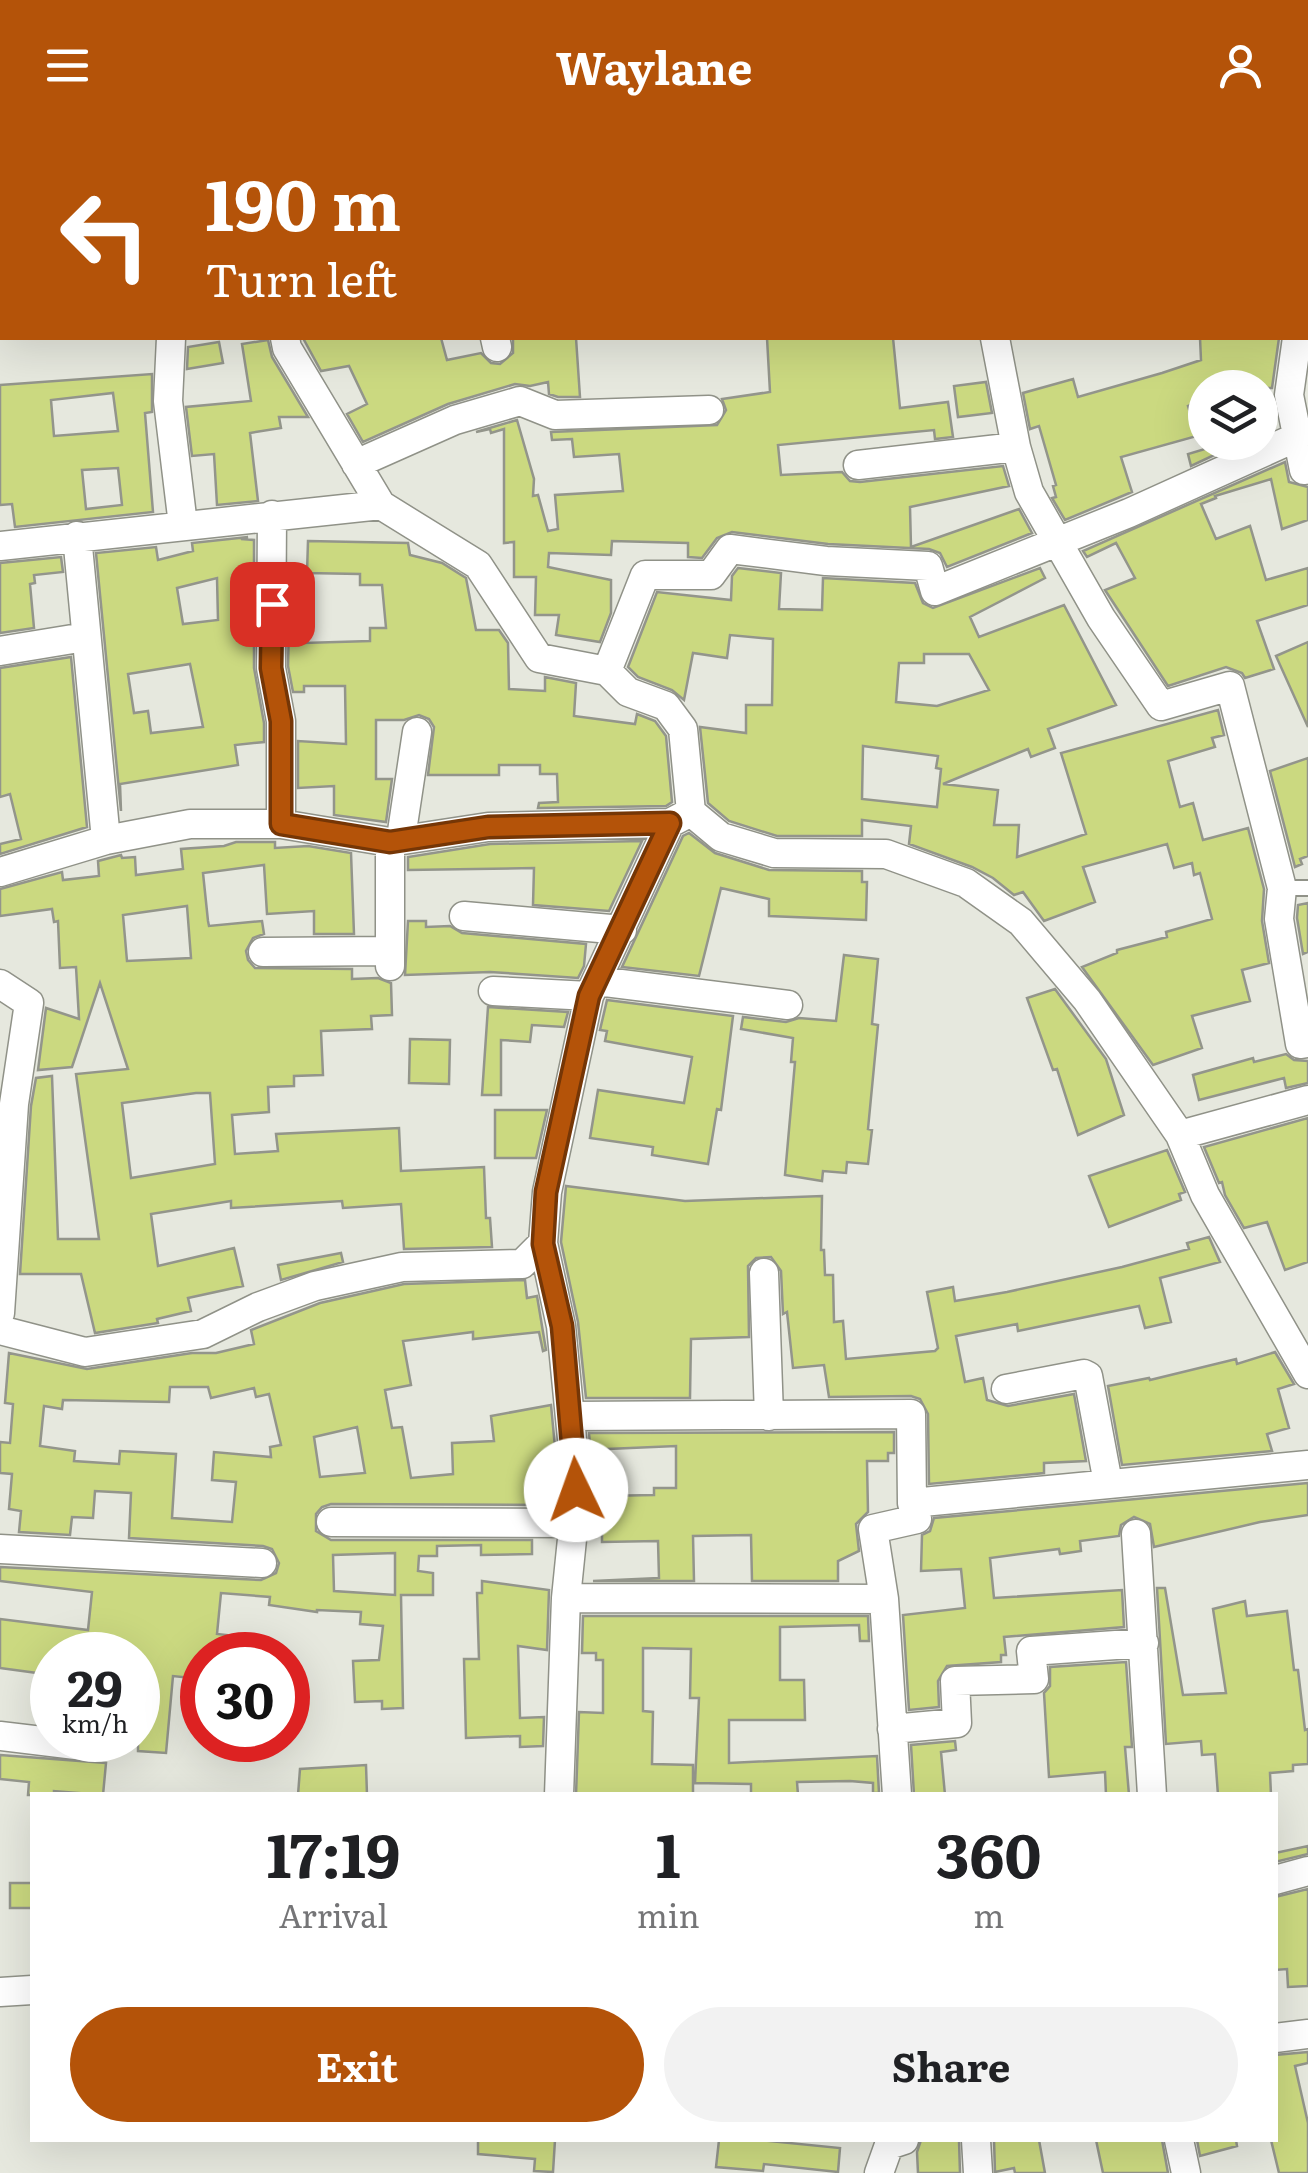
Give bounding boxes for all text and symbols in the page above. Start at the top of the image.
text: Waylane [556,32,752,99]
icon: menu [40,38,95,93]
icon: person [1213,38,1268,93]
text: 190 m [205,149,401,253]
icon: left [40,170,170,300]
text: Turn left [205,244,397,311]
map controls [1188,370,1278,460]
button: layers [1188,370,1278,460]
pin [230,562,315,647]
icon: arrive [245,577,300,632]
position arrow [524,1438,628,1542]
speed limit sign: 30 [180,1632,310,1762]
text: 29 [67,1648,123,1722]
text: km/h [62,1704,128,1741]
text: 17:19 [266,1807,400,1896]
text: 1 [656,1807,681,1896]
text: 360 [936,1807,1042,1896]
text: Arrival [279,1890,388,1938]
text: min [637,1890,700,1938]
text: m [973,1890,1004,1938]
button: Exit [70,2007,644,2122]
button: Share [664,2007,1238,2122]

